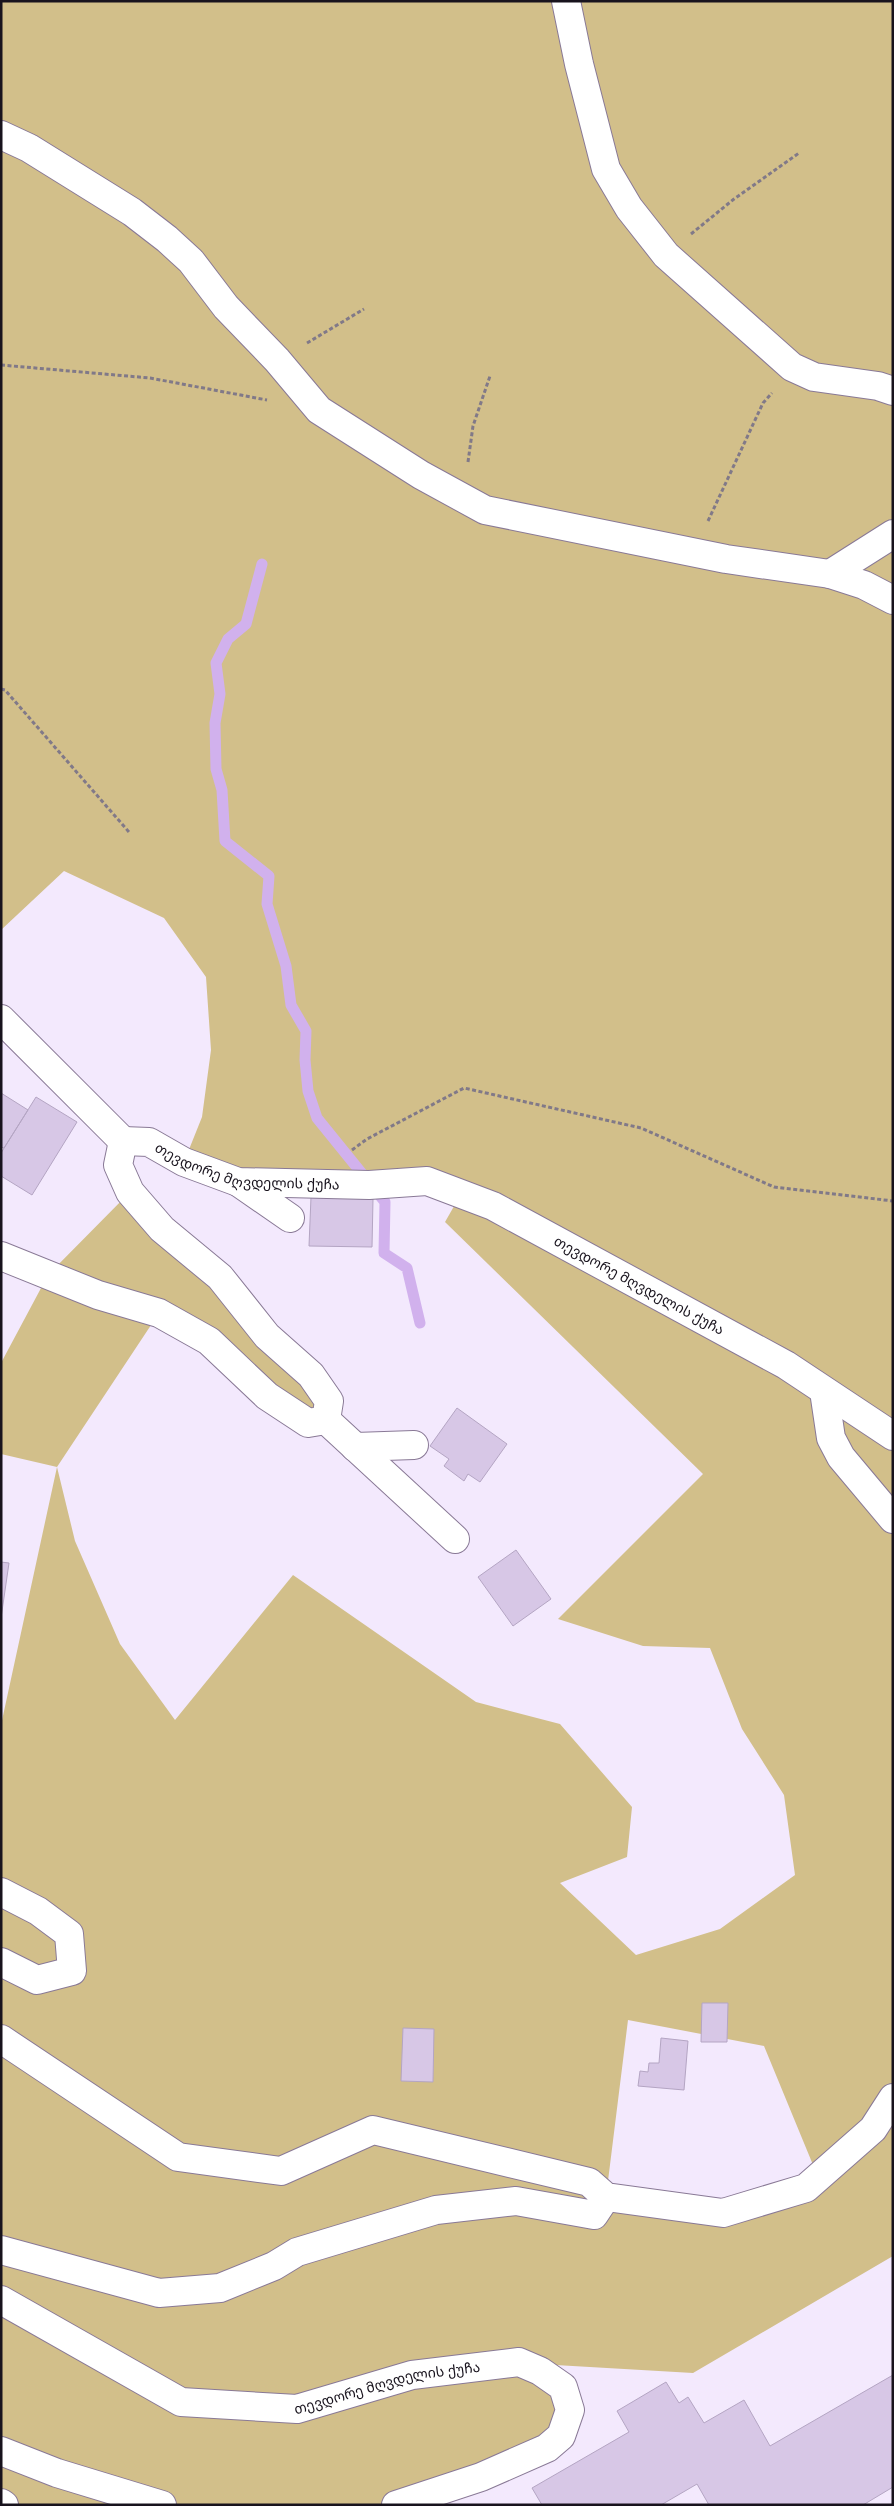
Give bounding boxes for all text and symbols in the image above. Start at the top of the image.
street label: თევდორე მღვდელის ქუჩა [152,1139,340,1193]
street label: თევდორე მღვდელის ქუჩა [551,1232,727,1338]
street label: თევდორე მღვდელის ქუჩა [292,2358,481,2418]

